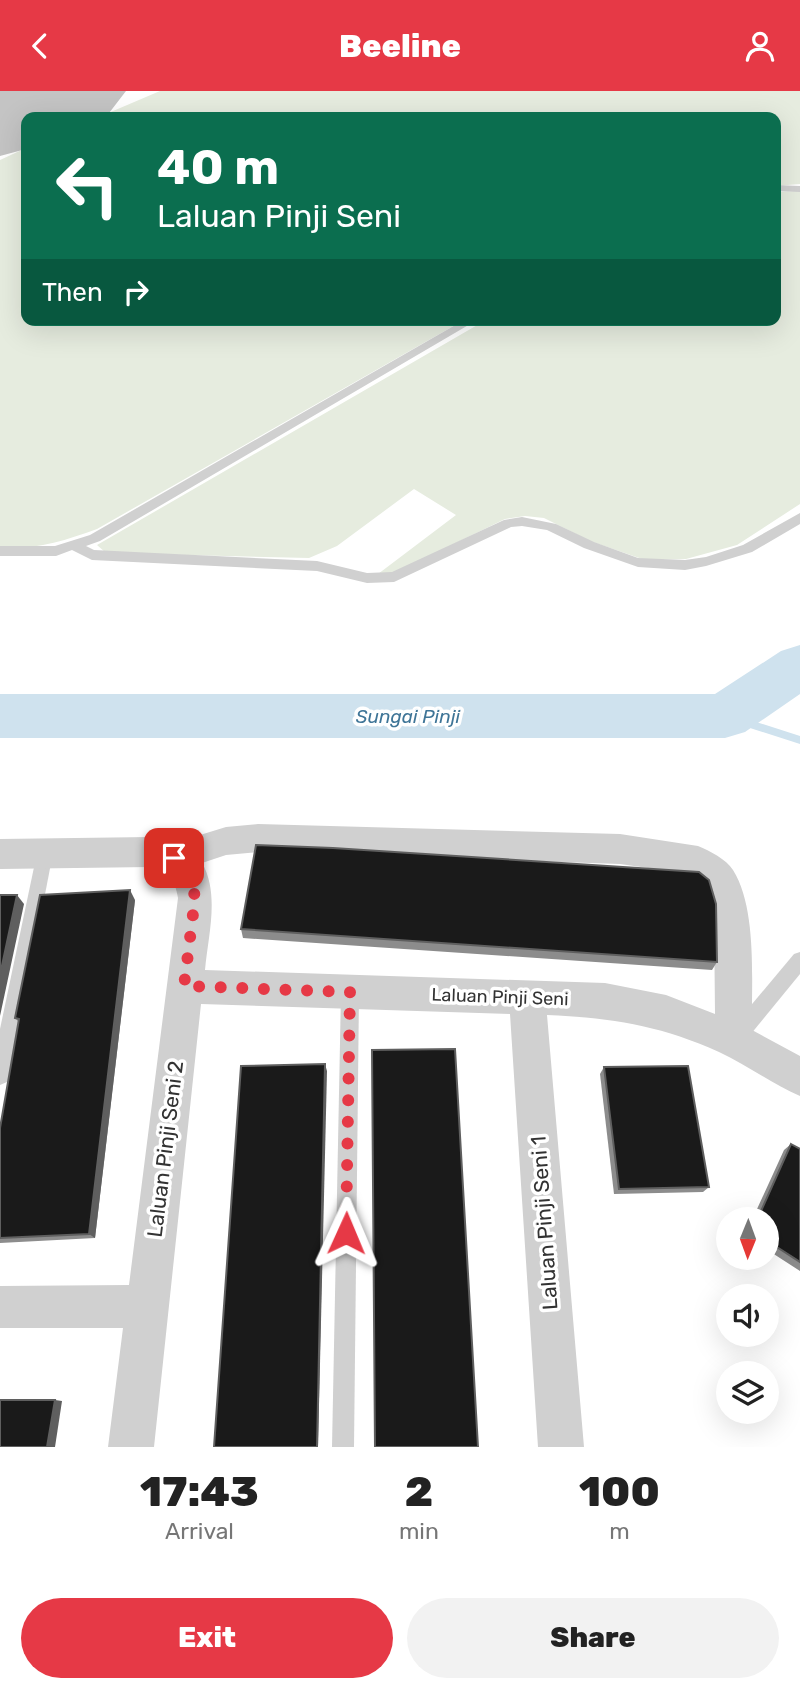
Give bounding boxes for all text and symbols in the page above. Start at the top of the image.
icon: back [21,27,59,65]
text: Beeline [339,27,461,65]
icon: person [741,27,779,65]
text: 40 m [157,138,279,196]
icon: left [42,140,133,231]
text: Laluan Pinji Seni [157,197,401,235]
icon: right [117,273,155,311]
text: Then [42,277,103,308]
water label: Sungai Pinji [356,705,461,728]
pin [144,828,204,888]
icon: arrive [155,839,193,877]
street label: Laluan Pinji Seni [431,984,569,1010]
street label: Laluan Pinji Seni 2 [142,1059,188,1239]
street label: Laluan Pinji Seni 1 [525,1135,563,1311]
position arrow [309,1196,383,1270]
north arrow [716,1207,779,1271]
map controls [716,1207,779,1424]
button: sound [716,1284,779,1347]
button: layers [716,1361,779,1424]
text: 17:43 [140,1467,259,1517]
text: 2 [405,1467,433,1517]
text: 100 [579,1467,660,1517]
text: Arrival [165,1517,234,1545]
text: min [399,1517,439,1545]
text: m [609,1517,630,1545]
button: Exit [21,1598,393,1678]
button: Share [407,1598,779,1678]

